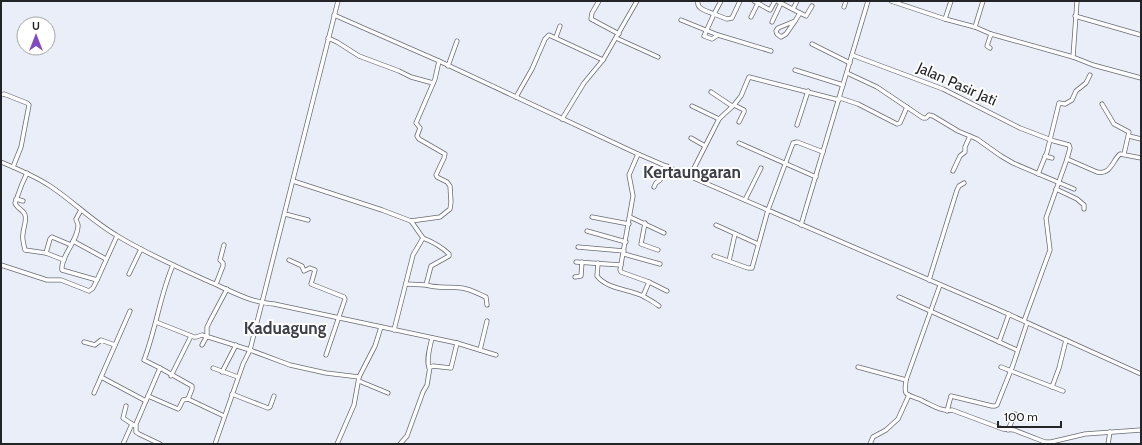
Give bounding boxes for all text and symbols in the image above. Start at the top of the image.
north arrow [16,16,56,56]
text: U [32,19,40,33]
street label: Jalan Pasir Jati [913,58,1000,110]
district label: Kertaungaran [643,162,741,182]
district label: Kaduagung [244,318,327,338]
scale bar [998,403,1061,429]
text: 100 m [1004,409,1038,424]

